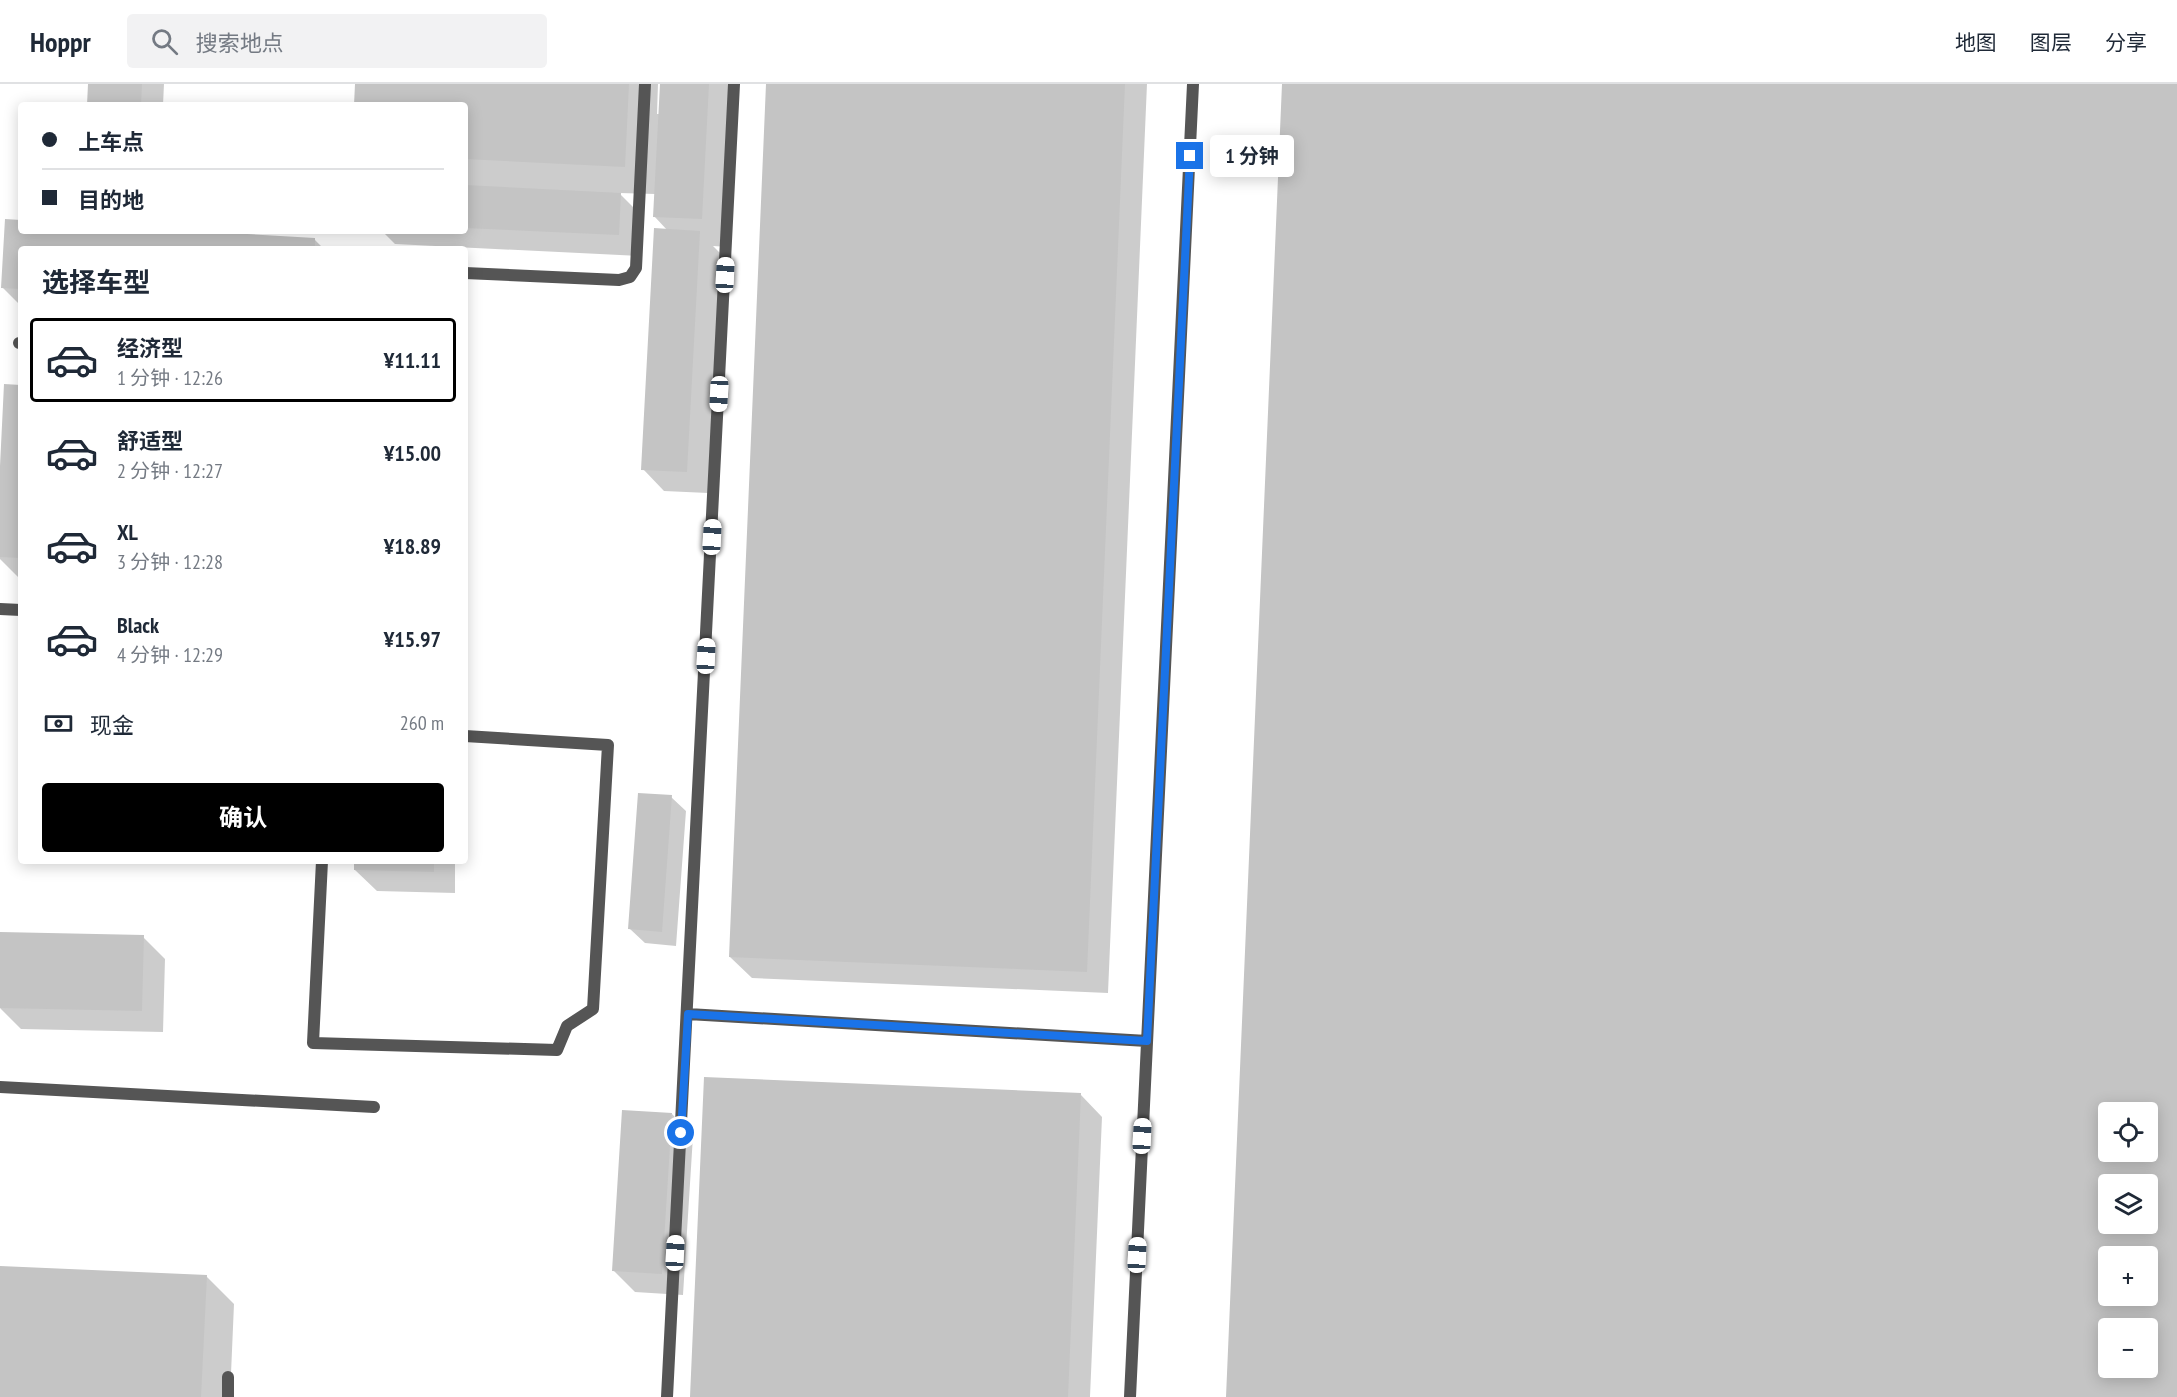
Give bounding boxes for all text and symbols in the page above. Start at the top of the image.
search box [127,14,547,68]
text: Hoppr [30,23,91,60]
icon: search [148,25,181,58]
text: 搜索地点 [196,29,284,57]
text: 地图 [1955,29,1997,56]
text: 图层 [2030,29,2072,56]
text: 分享 [2105,29,2147,56]
text: 上车点 [78,128,144,156]
callout: 1 分钟 [1211,135,1295,177]
route end [1176,142,1203,169]
text: 1 分钟 [1225,143,1279,169]
text: 目的地 [78,186,144,214]
car [715,257,735,293]
text: 选择车型 [42,265,150,299]
icon: car [45,333,99,387]
text: 经济型 [117,334,183,362]
text: ¥11.11 [384,346,441,374]
text: 1 分钟 · 12:26 [117,365,223,391]
car [709,376,729,412]
icon: car [45,426,99,480]
text: 舒适型 [117,427,183,455]
text: ¥15.00 [384,439,441,467]
text: 2 分钟 · 12:27 [117,458,223,484]
text: XL [117,518,138,546]
icon: car [45,519,99,573]
car [702,519,722,555]
text: ¥18.89 [384,532,441,560]
text: 3 分钟 · 12:28 [117,549,223,575]
text: Black [117,611,159,639]
icon: car [45,612,99,666]
text: ¥15.97 [384,625,441,653]
car [696,638,716,674]
text: 4 分钟 · 12:29 [117,642,223,668]
icon: cash [42,707,75,740]
text: 260 m [400,710,444,736]
text: 现金 [90,711,134,739]
button: 确认 [42,783,444,852]
map controls [2098,1102,2158,1378]
button: locate [2098,1102,2158,1162]
car [1132,1118,1152,1154]
route start [667,1119,694,1146]
button: layers [2098,1174,2158,1234]
car [665,1235,685,1271]
car [1127,1237,1147,1273]
button: + [2098,1246,2158,1306]
button: − [2098,1318,2158,1378]

